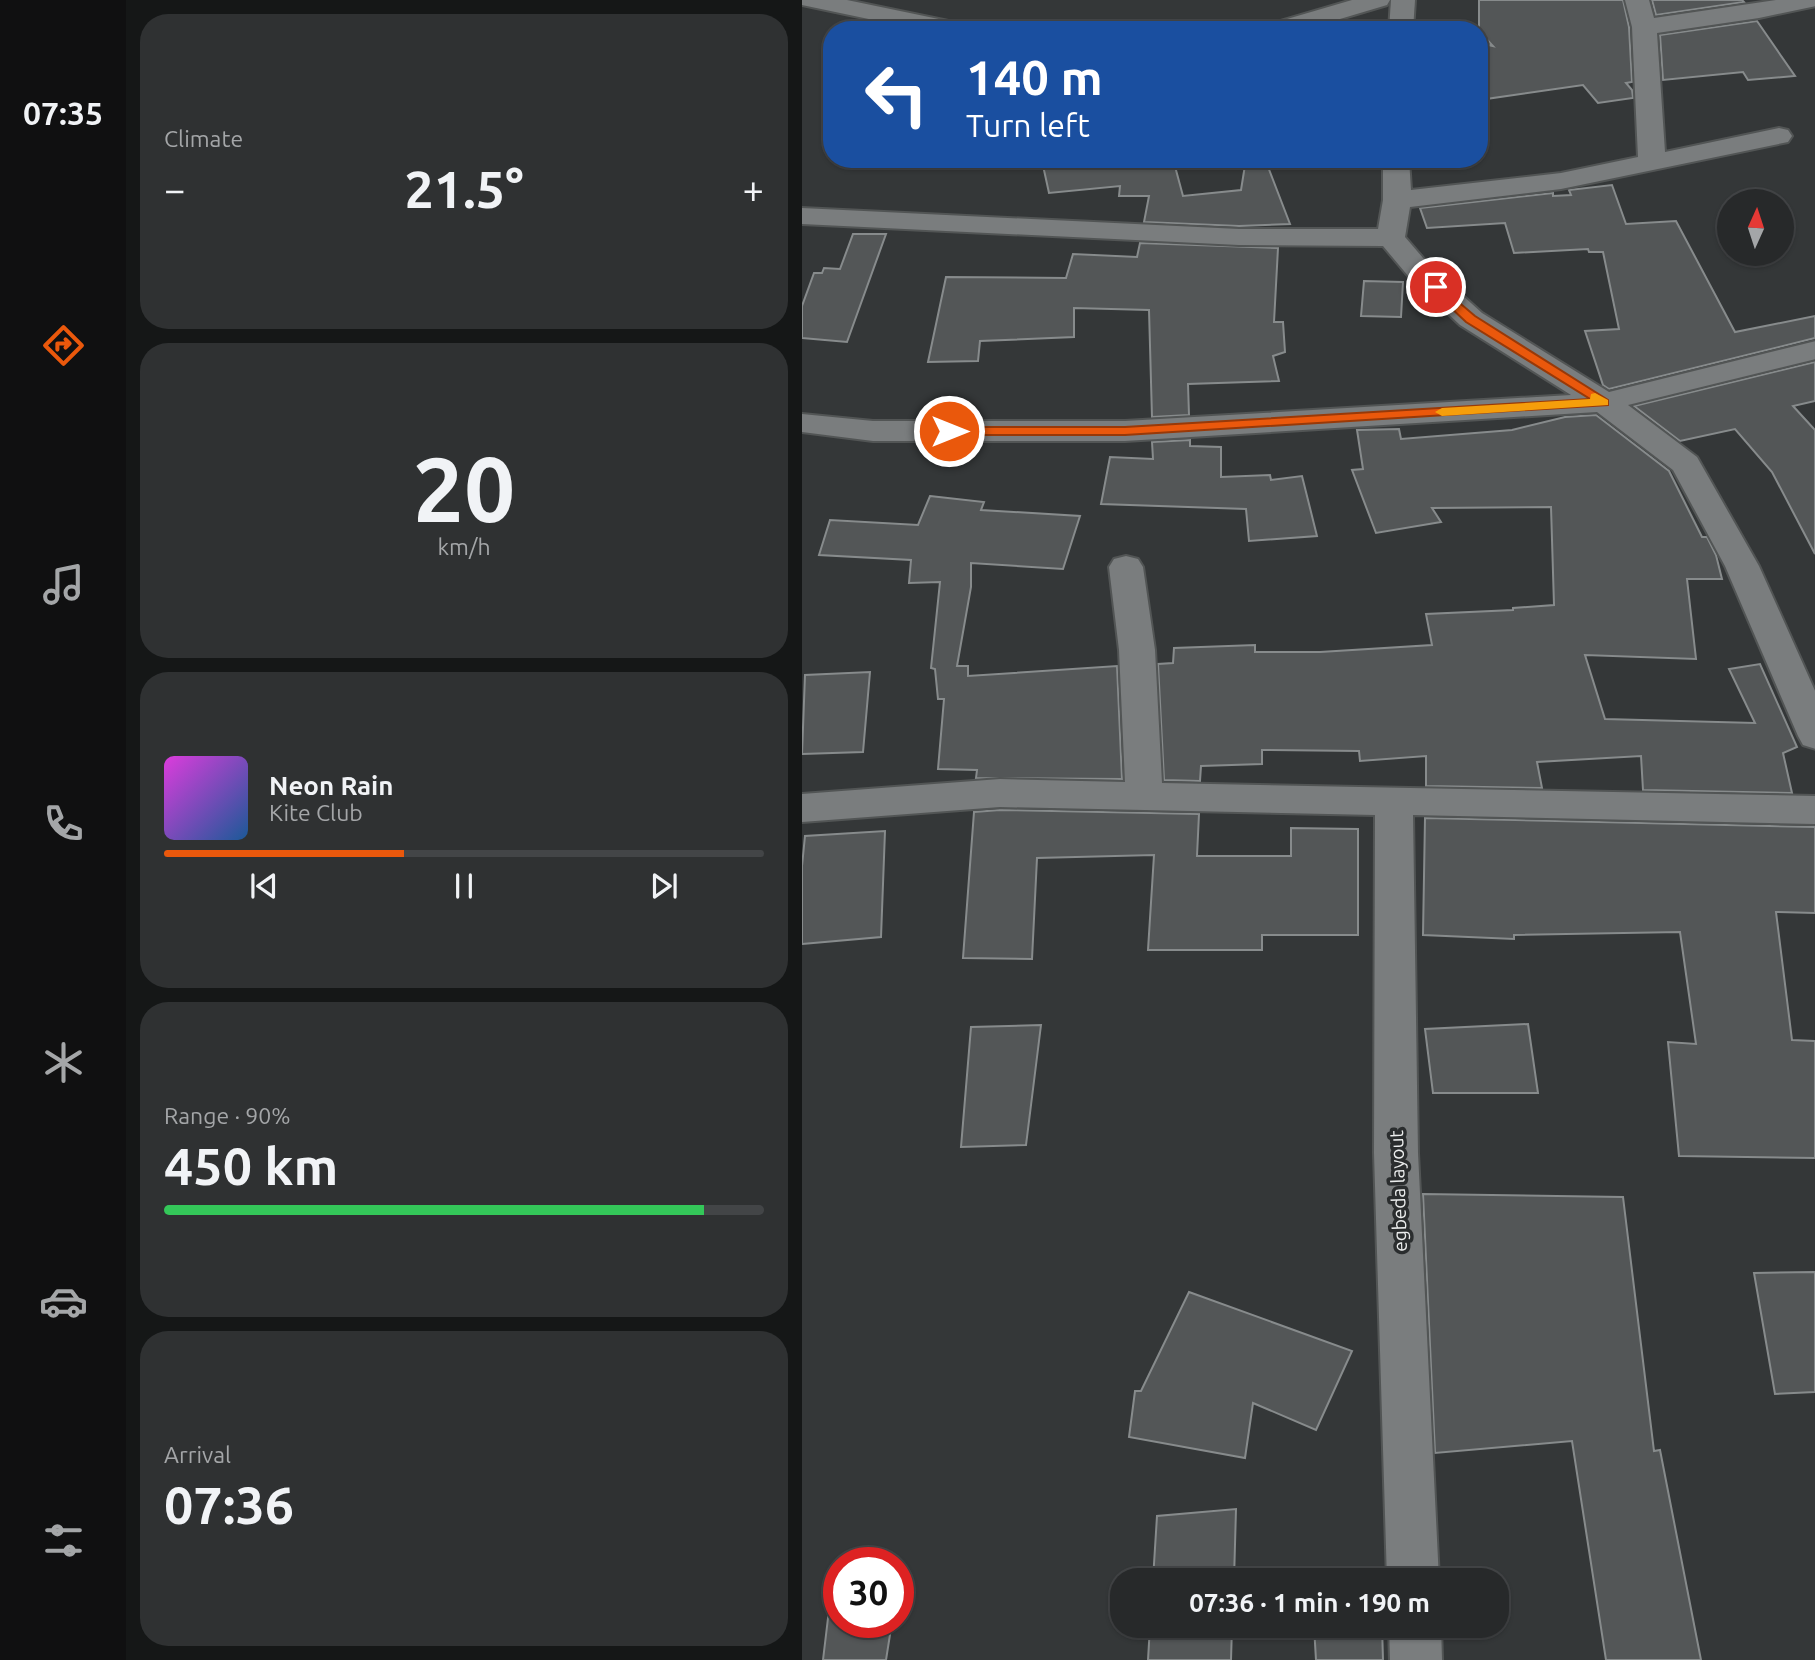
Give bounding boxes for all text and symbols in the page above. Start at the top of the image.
icon: left [851,49,942,140]
text: 140 m [966,49,1103,104]
text: 07:35 [23,95,103,131]
text: Turn left [966,107,1090,143]
text: Climate [164,126,243,151]
text: 21.5° [404,160,524,218]
text: − [164,168,185,210]
text: + [743,168,764,210]
north arrow [1717,189,1794,266]
map controls [1717,189,1794,266]
pin [1406,257,1466,317]
icon: arrive [1417,268,1455,306]
icon: directions [39,321,88,370]
position arrow [912,394,986,468]
text: 20 [413,437,515,539]
text: km/h [437,534,491,559]
icon: music [39,560,88,609]
text: Neon Rain [269,771,394,800]
icon: phone [39,799,88,848]
text: Kite Club [269,800,363,825]
icon: previous [245,867,283,905]
icon: pause [445,867,483,905]
icon: next [645,867,683,905]
icon: climate [39,1038,88,1087]
text: Range · 90% [164,1103,291,1128]
street label: egbeda layout [1385,1129,1411,1252]
text: 450 km [164,1137,338,1195]
icon: car [39,1277,88,1326]
text: Arrival [164,1442,231,1467]
text: 07:36 [164,1476,294,1534]
icon: filters [39,1516,88,1565]
speed limit sign: 30 [823,1547,914,1638]
text: 07:36 · 1 min · 190 m [1189,1588,1430,1617]

